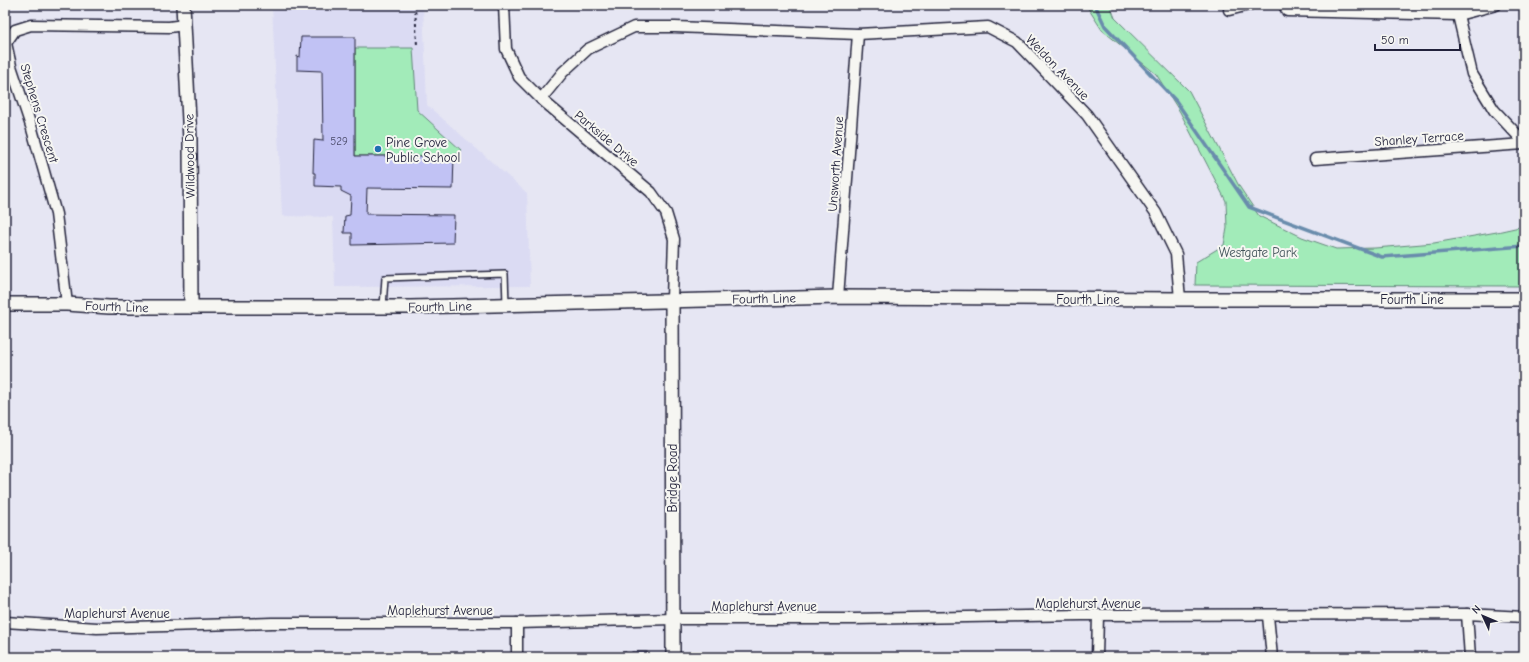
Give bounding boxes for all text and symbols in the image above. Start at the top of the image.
scale bar [1375,26,1460,52]
street label: Weldon Avenue [1023,32,1093,103]
text: 50 m [1381,33,1409,47]
street label: Stephens Crescent [17,62,62,166]
street label: Parkside Drive [572,107,642,170]
street label: Wildwood Drive [181,113,198,198]
street label: Unsworth Avenue [825,115,846,212]
street label: Shanley Terrace [1374,128,1465,149]
house number: 529 [330,135,348,148]
place label: Pine Grove Public School [386,135,460,165]
marker: Pine Grove Public School [373,144,383,154]
park label: Westgate Park [1219,245,1298,260]
street label: Fourth Line [732,290,796,307]
street label: Fourth Line [1056,292,1120,307]
street label: Fourth Line [1380,292,1444,307]
street label: Fourth Line [85,298,150,315]
street label: Fourth Line [408,298,472,315]
street label: Bridge Road [665,444,680,512]
street label: Maplehurst Avenue [1035,596,1141,611]
north arrow [1463,596,1503,636]
street label: Maplehurst Avenue [711,599,817,614]
text: N [1469,602,1483,617]
street label: Maplehurst Avenue [387,603,493,618]
street label: Maplehurst Avenue [64,606,170,621]

